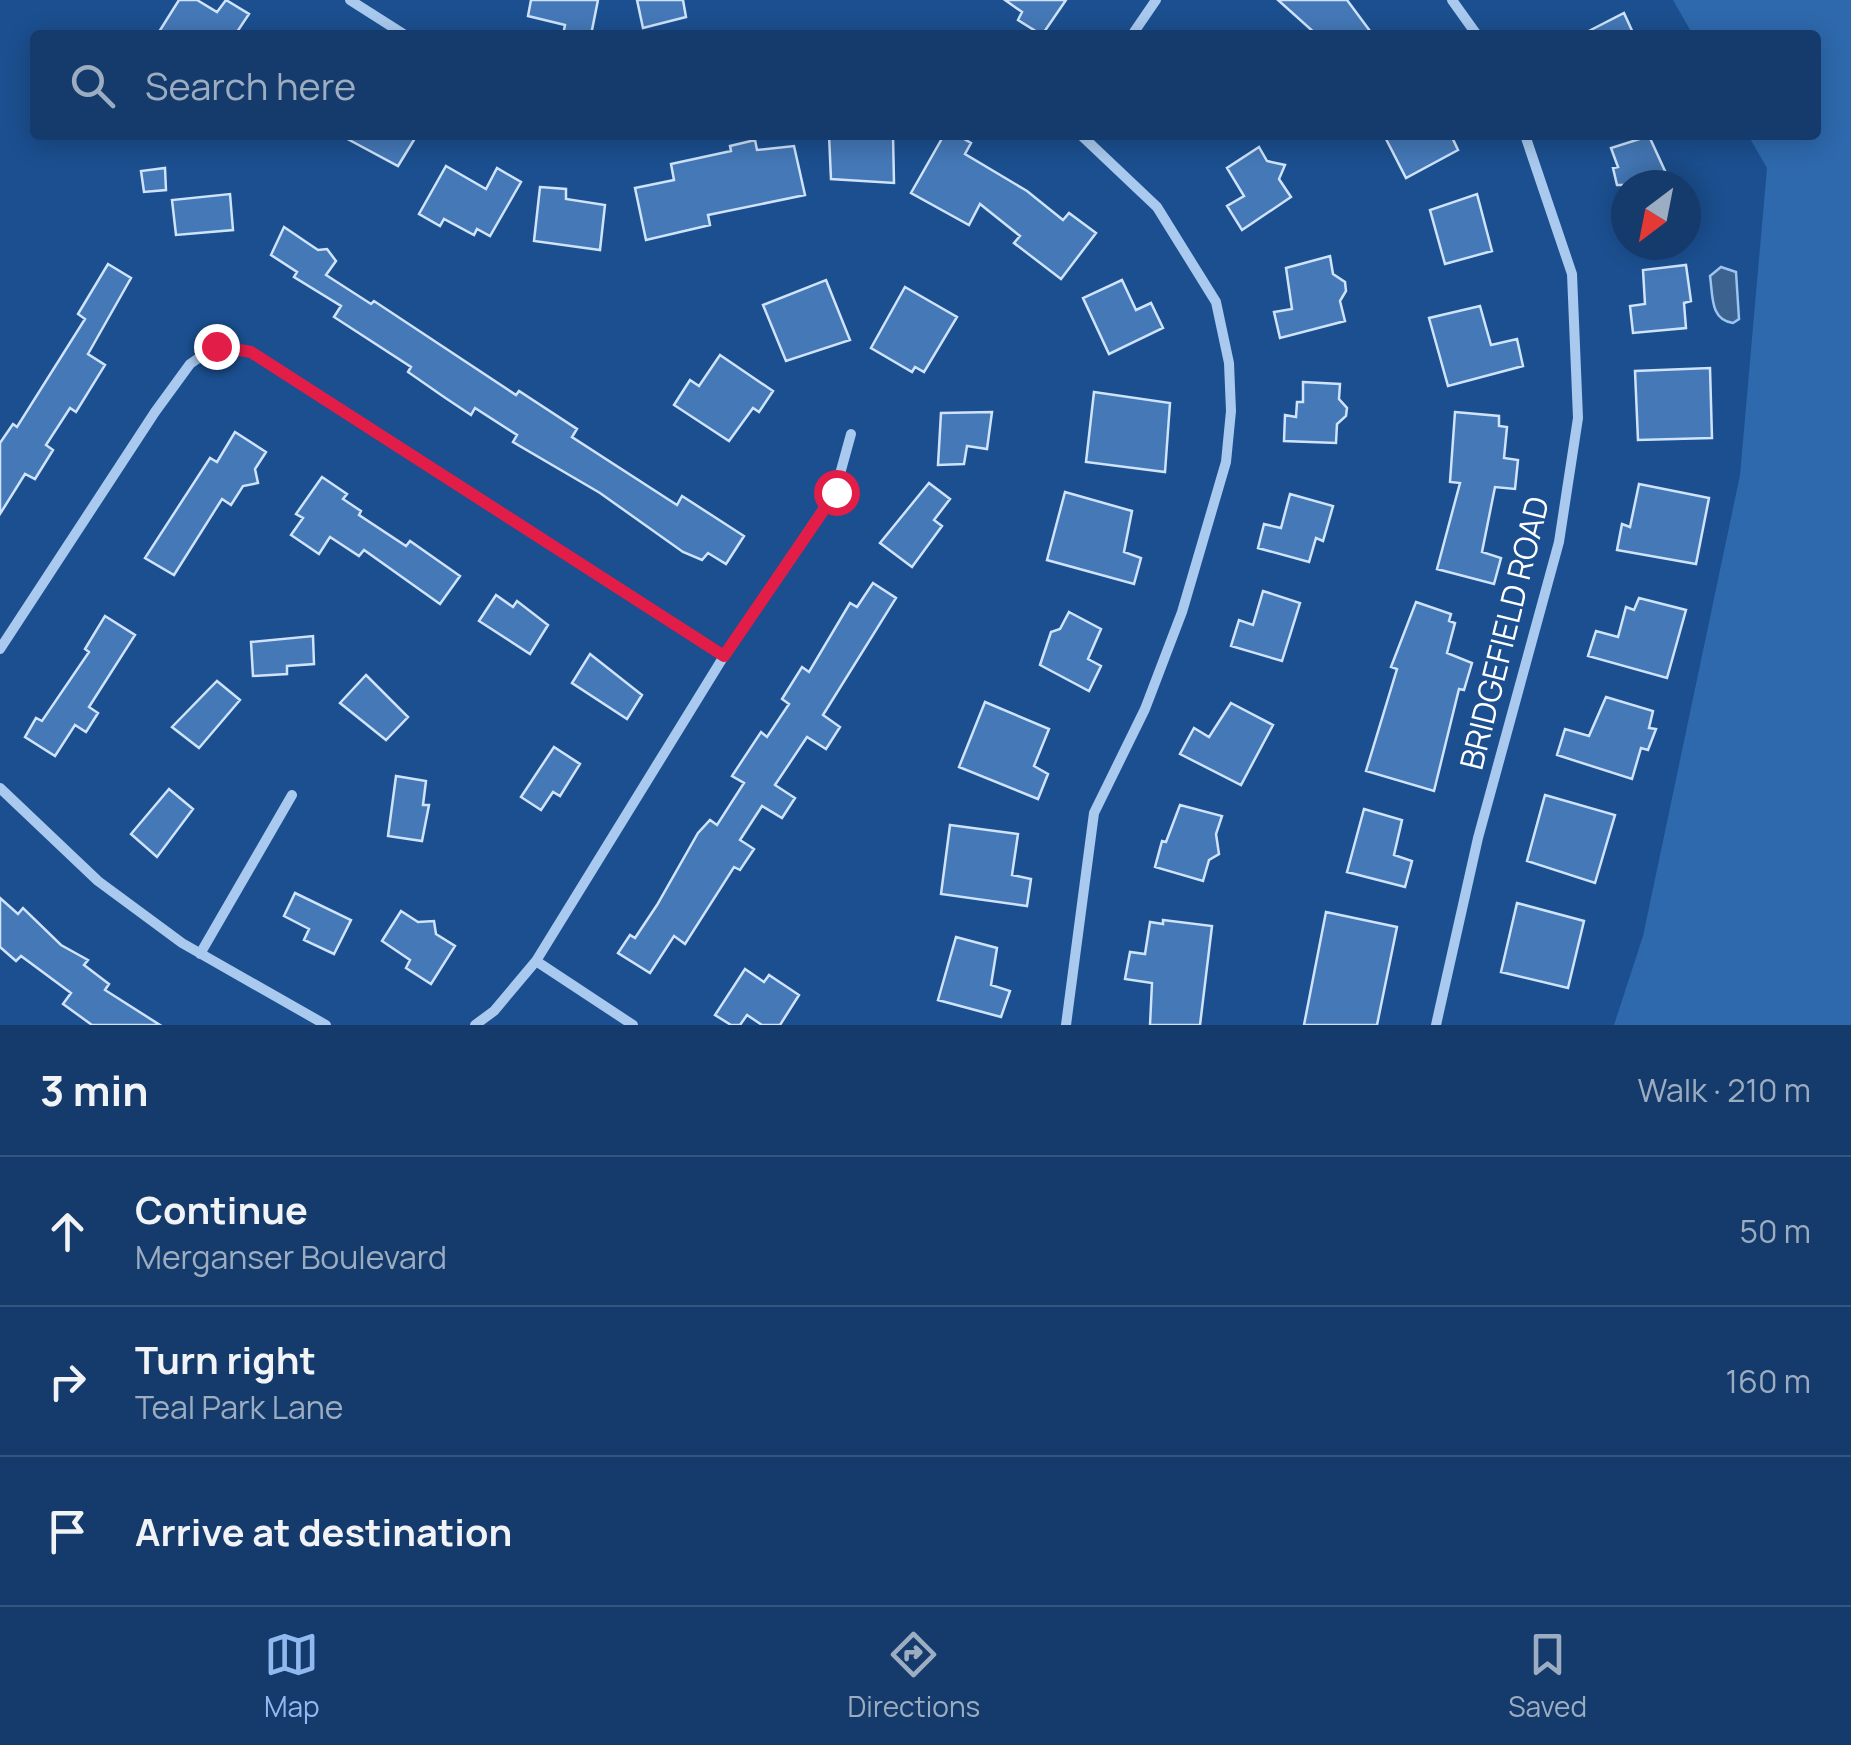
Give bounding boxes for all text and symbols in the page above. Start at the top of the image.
search box [30,30,1821,140]
icon: search [65,58,120,113]
text: Search here [145,59,356,111]
north arrow [1611,170,1701,260]
route end [194,324,240,370]
route start [814,470,860,516]
street label: BRIDGEFIELD ROAD [1449,492,1559,774]
text: 3 min [40,1061,149,1119]
text: Walk · 210 m [1638,1068,1811,1112]
text: Continue [135,1183,308,1235]
icon: ahead [40,1204,95,1259]
text: 50 m [1739,1209,1811,1253]
text: Merganser Boulevard [135,1235,447,1279]
text: Turn right [135,1333,316,1385]
icon: right [40,1354,95,1409]
text: 160 m [1726,1359,1811,1403]
text: Teal Park Lane [135,1385,343,1429]
icon: arrive [40,1504,95,1559]
text: Arrive at destination [135,1505,512,1557]
tab: Map [264,1627,320,1725]
tab: Directions [848,1627,980,1725]
tab: Saved [1508,1627,1587,1725]

